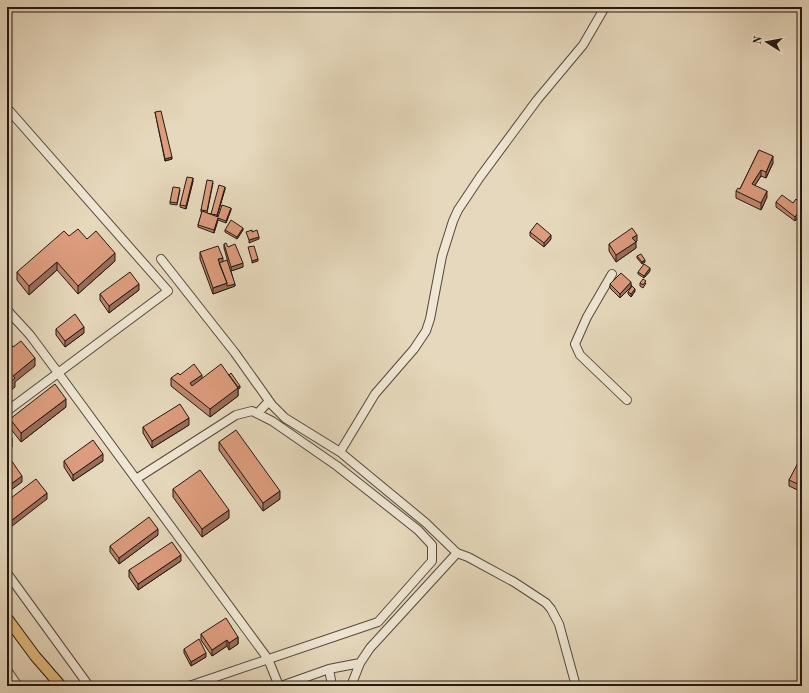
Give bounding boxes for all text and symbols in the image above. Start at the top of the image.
north arrow [747,22,787,62]
text: N [752,35,765,46]

